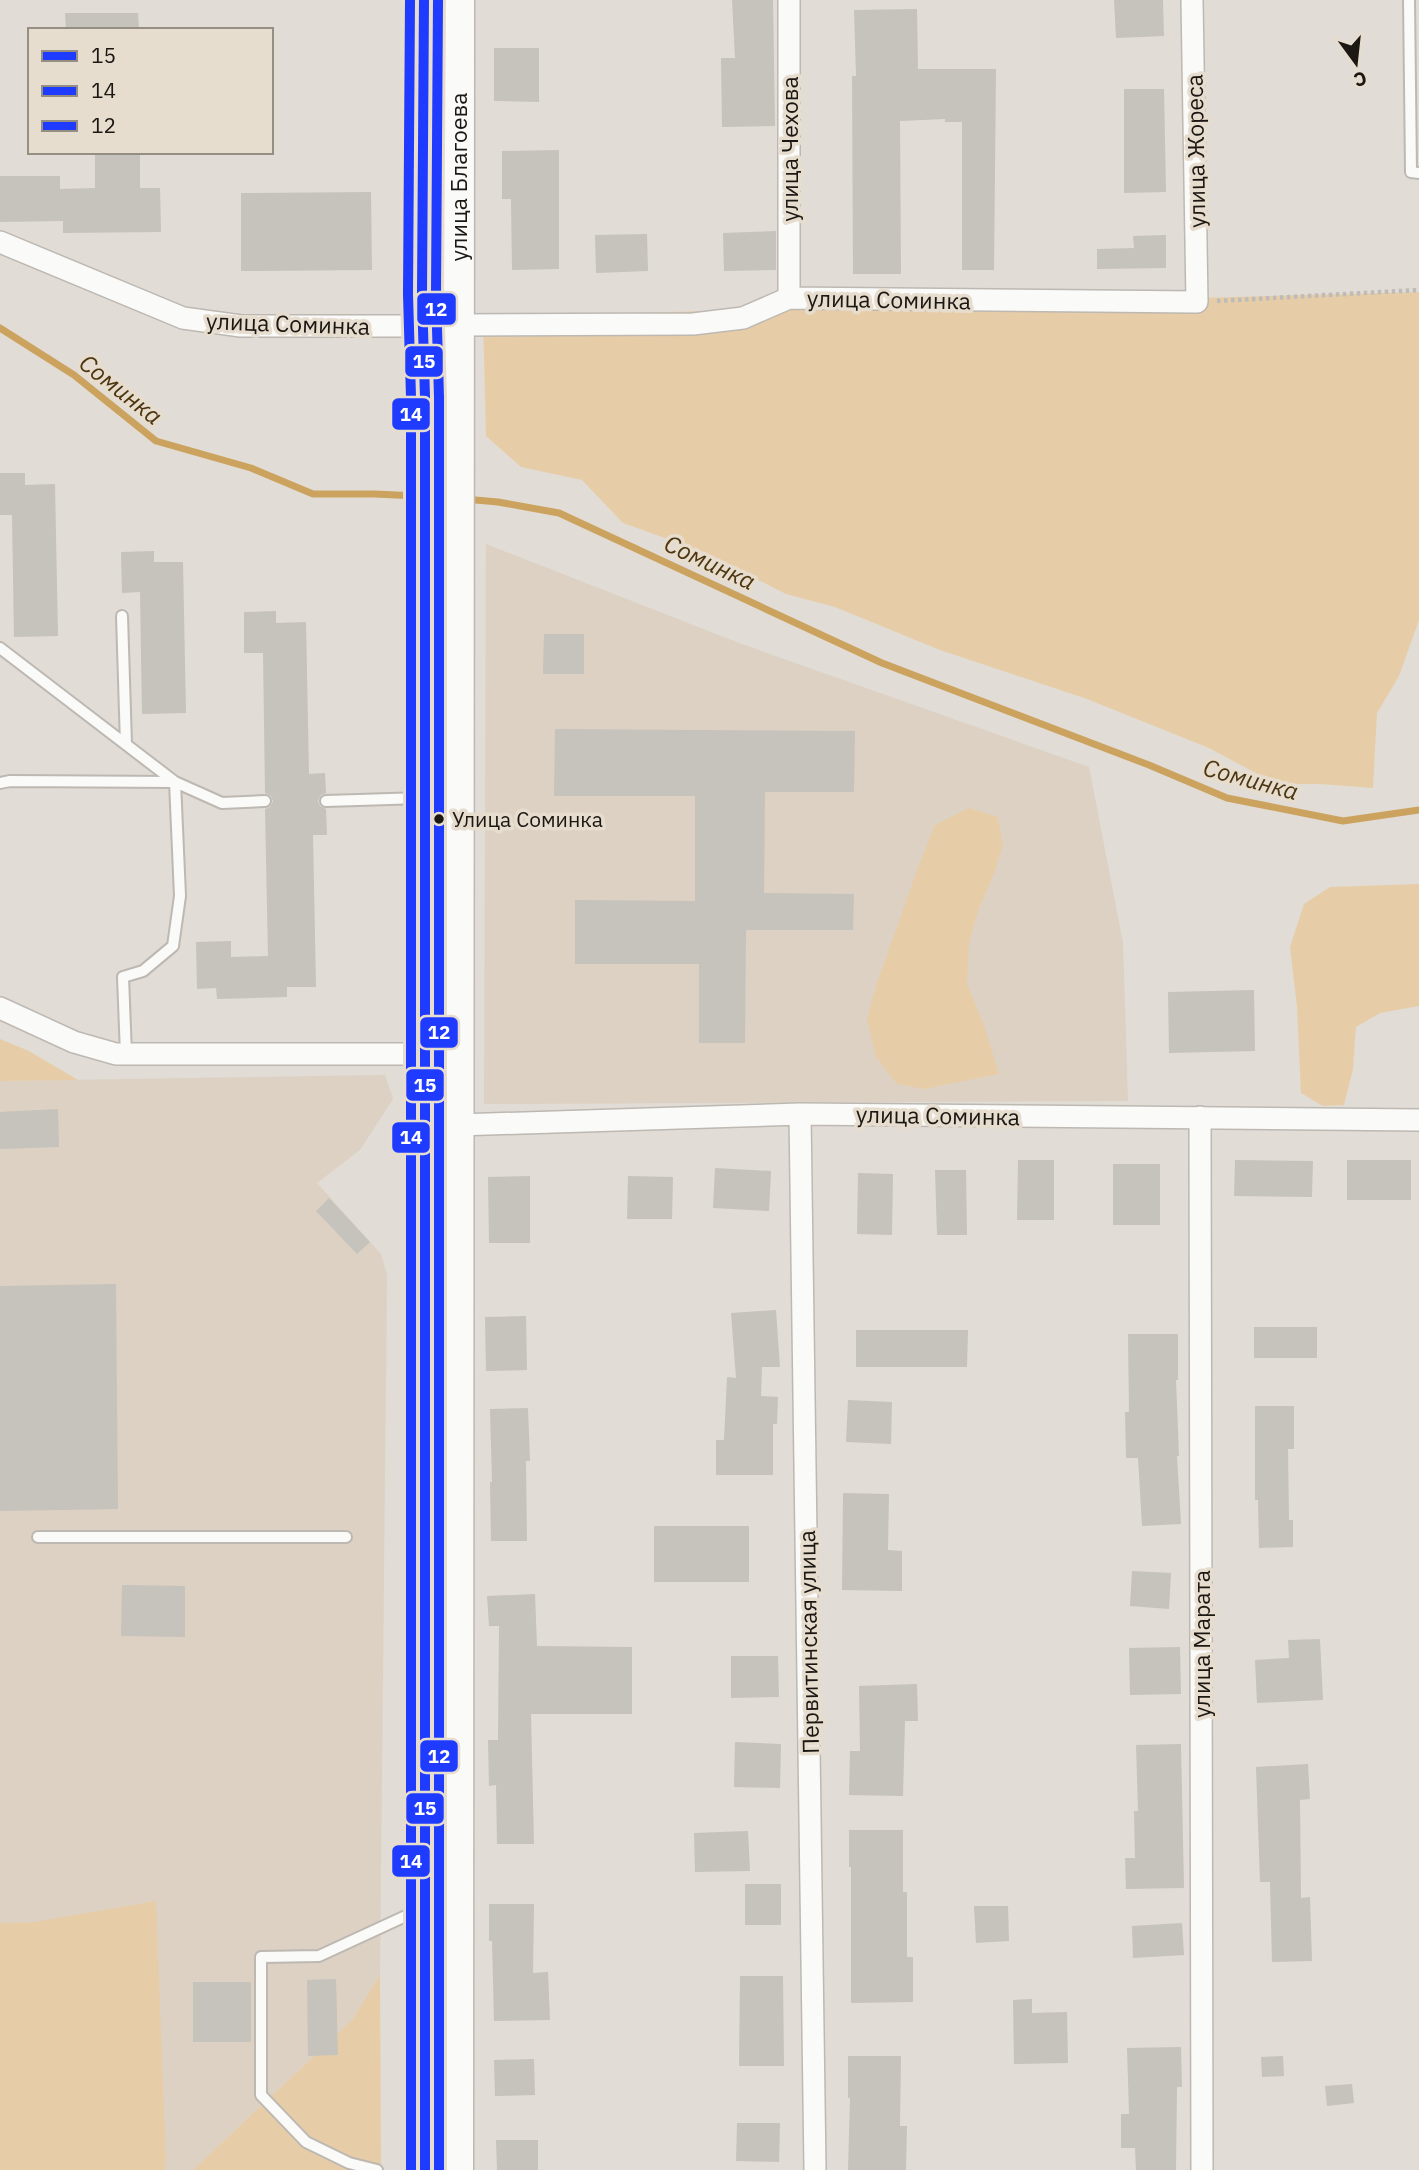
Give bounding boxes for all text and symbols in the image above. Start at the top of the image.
legend [28,28,273,154]
north arrow [1321,28,1391,98]
text: 15 [91,41,116,69]
text: С [1351,66,1369,93]
street label: улица Жореса [1179,74,1211,228]
text: 14 [91,76,116,104]
street label: улица Чехова [774,76,804,222]
street label: улица Благоева [443,92,473,262]
text: 12 [91,111,116,139]
street label: улица Соминка [807,283,971,315]
line badge: 12 [416,292,457,326]
text: 12 [425,297,447,321]
street label: улица Соминка [205,305,371,341]
line badge: 15 [404,345,444,378]
water label: Соминка [73,346,169,432]
text: 15 [413,349,435,373]
line badge: 14 [391,397,431,431]
text: 14 [400,402,422,426]
water label: Соминка [659,527,761,597]
water label: Соминка [1200,751,1302,807]
place label: Улица Соминка [452,805,603,833]
marker: Улица Соминка [432,812,446,826]
line badge: 12 [419,1016,459,1049]
text: 12 [428,1020,450,1044]
line badge: 15 [405,1068,445,1102]
text: 15 [414,1073,436,1097]
street label: улица Соминка [856,1099,1020,1131]
line badge: 14 [391,1121,431,1154]
text: 14 [400,1125,422,1149]
street label: Первитинская улица [791,1530,825,1754]
street label: улица Марата [1186,1570,1216,1718]
line badge: 12 [419,1739,459,1773]
text: 12 [428,1744,450,1768]
line badge: 15 [405,1792,445,1825]
text: 15 [414,1796,436,1820]
line badge: 14 [391,1844,431,1878]
text: 14 [400,1849,422,1873]

